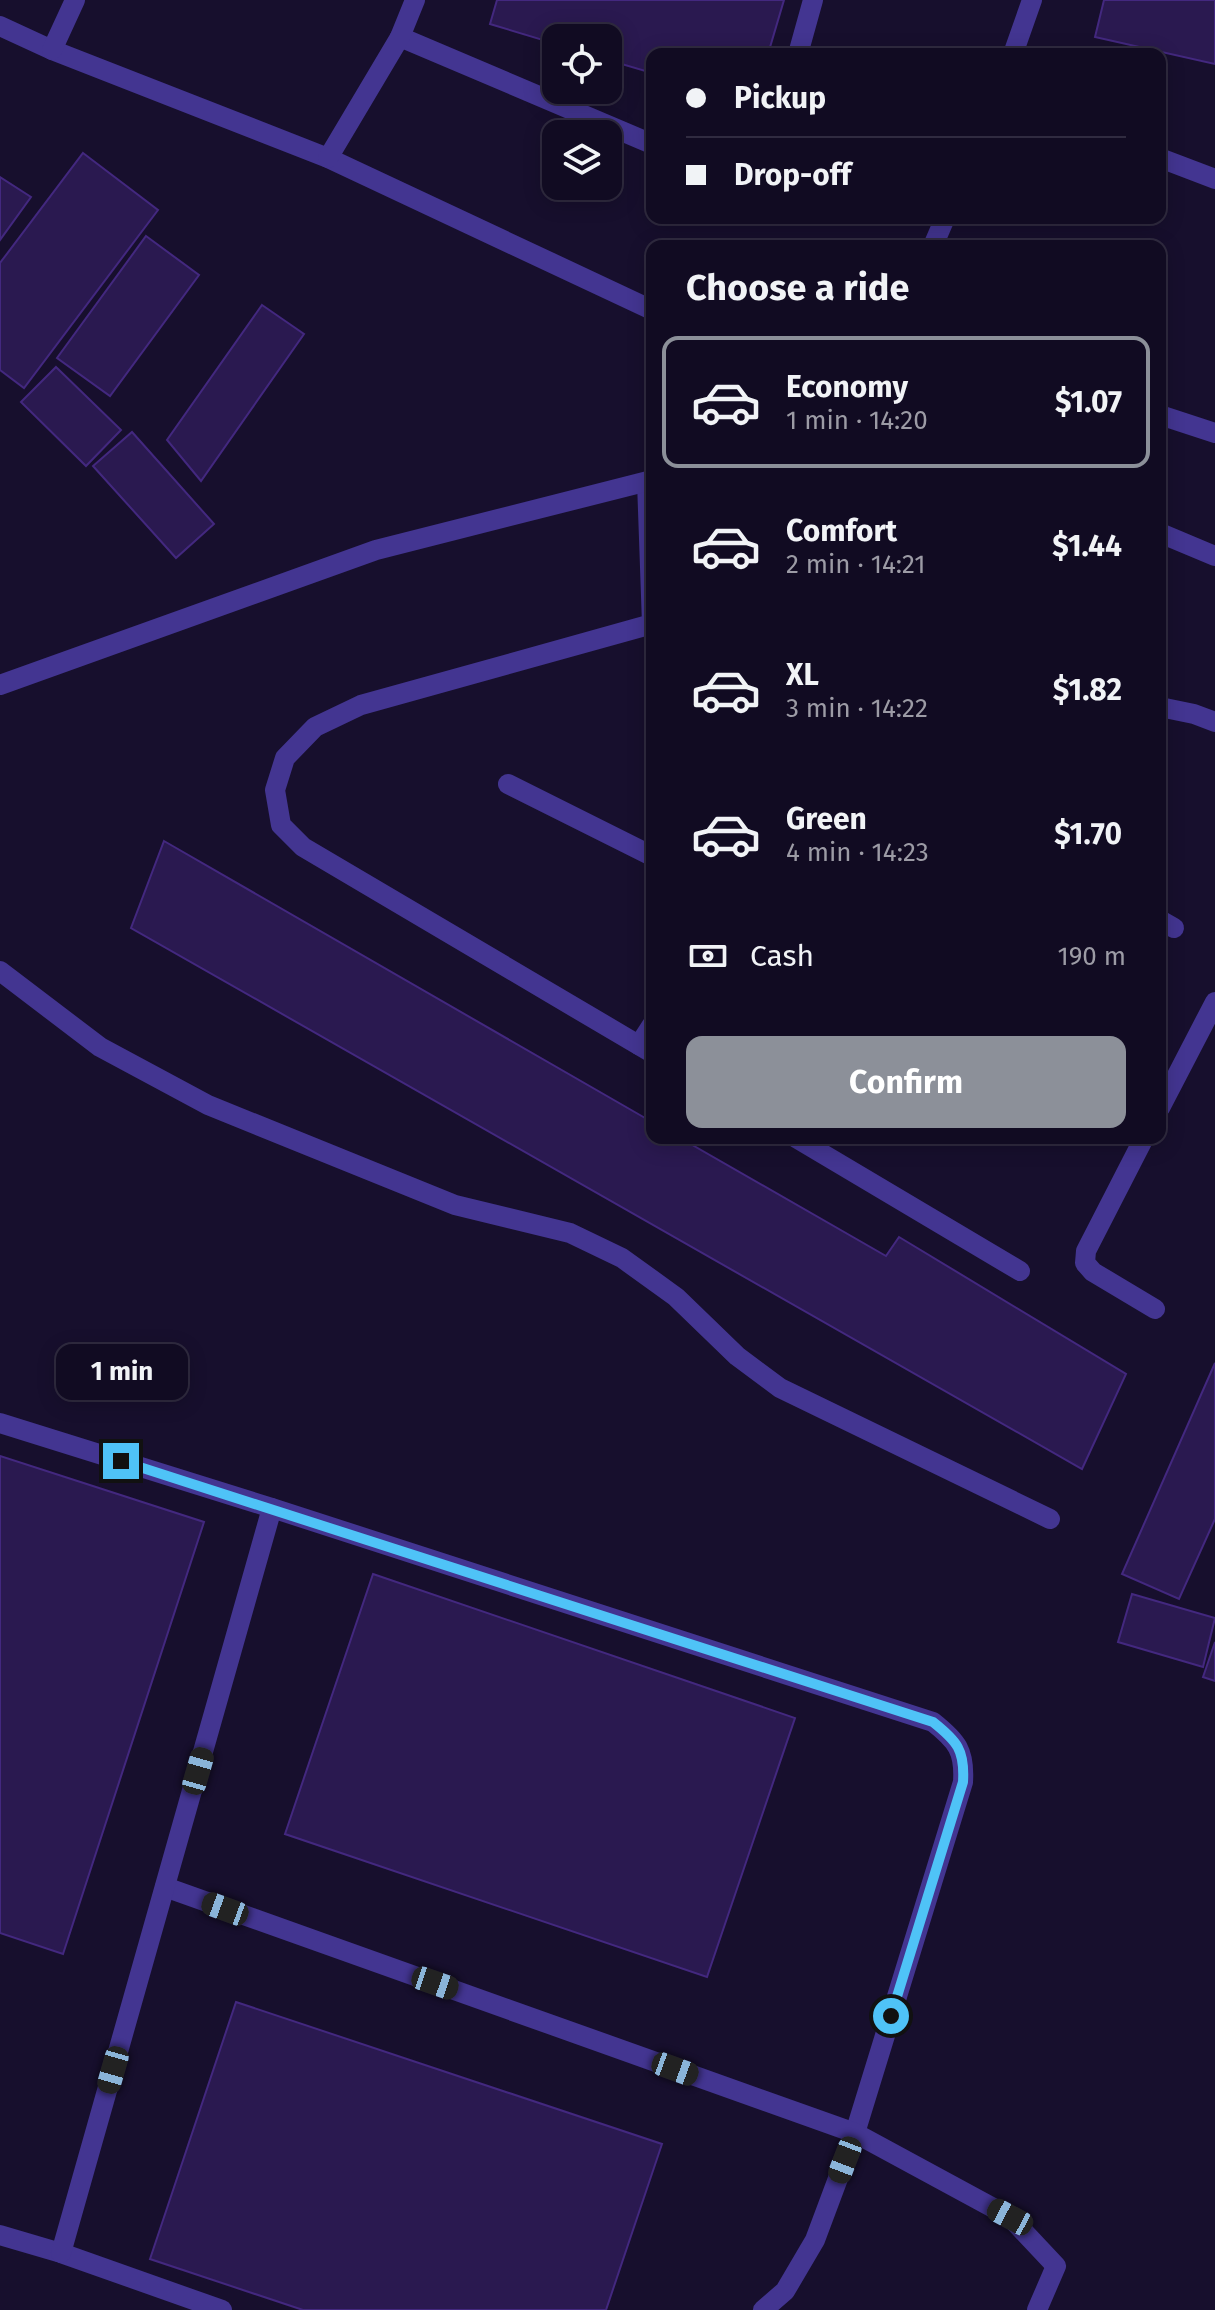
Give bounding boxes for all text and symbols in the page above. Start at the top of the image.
map controls [542,24,622,200]
button: locate [542,24,622,104]
text: Pickup [734,80,826,116]
button: layers [542,120,622,200]
text: Drop-off [734,157,851,193]
text: Choose a ride [686,266,909,310]
icon: car [690,366,762,438]
text: Economy [786,369,908,405]
text: $1.07 [1055,384,1122,420]
text: 1 min · 14:20 [786,405,928,436]
icon: car [690,510,762,582]
text: Comfort [786,513,897,549]
text: $1.44 [1052,528,1122,564]
text: 2 min · 14:21 [786,549,925,580]
icon: car [690,654,762,726]
text: XL [786,657,819,693]
text: $1.82 [1053,672,1122,708]
text: 3 min · 14:22 [786,693,928,724]
icon: car [690,798,762,870]
text: Green [786,801,867,837]
text: $1.70 [1054,816,1122,852]
text: 4 min · 14:23 [786,837,929,868]
icon: cash [686,934,730,978]
text: Cash [750,938,814,974]
text: 190 m [1057,941,1126,972]
button: Confirm [686,1036,1126,1128]
callout: 1 min [55,1345,187,1401]
text: 1 min [91,1356,153,1387]
route end [103,1443,139,1479]
car [180,1745,216,1797]
car [198,1890,252,1928]
car [408,1964,462,2002]
route start [873,1998,909,2034]
car [95,2044,131,2096]
car [648,2050,702,2088]
car [825,2133,865,2187]
car [983,2195,1037,2239]

